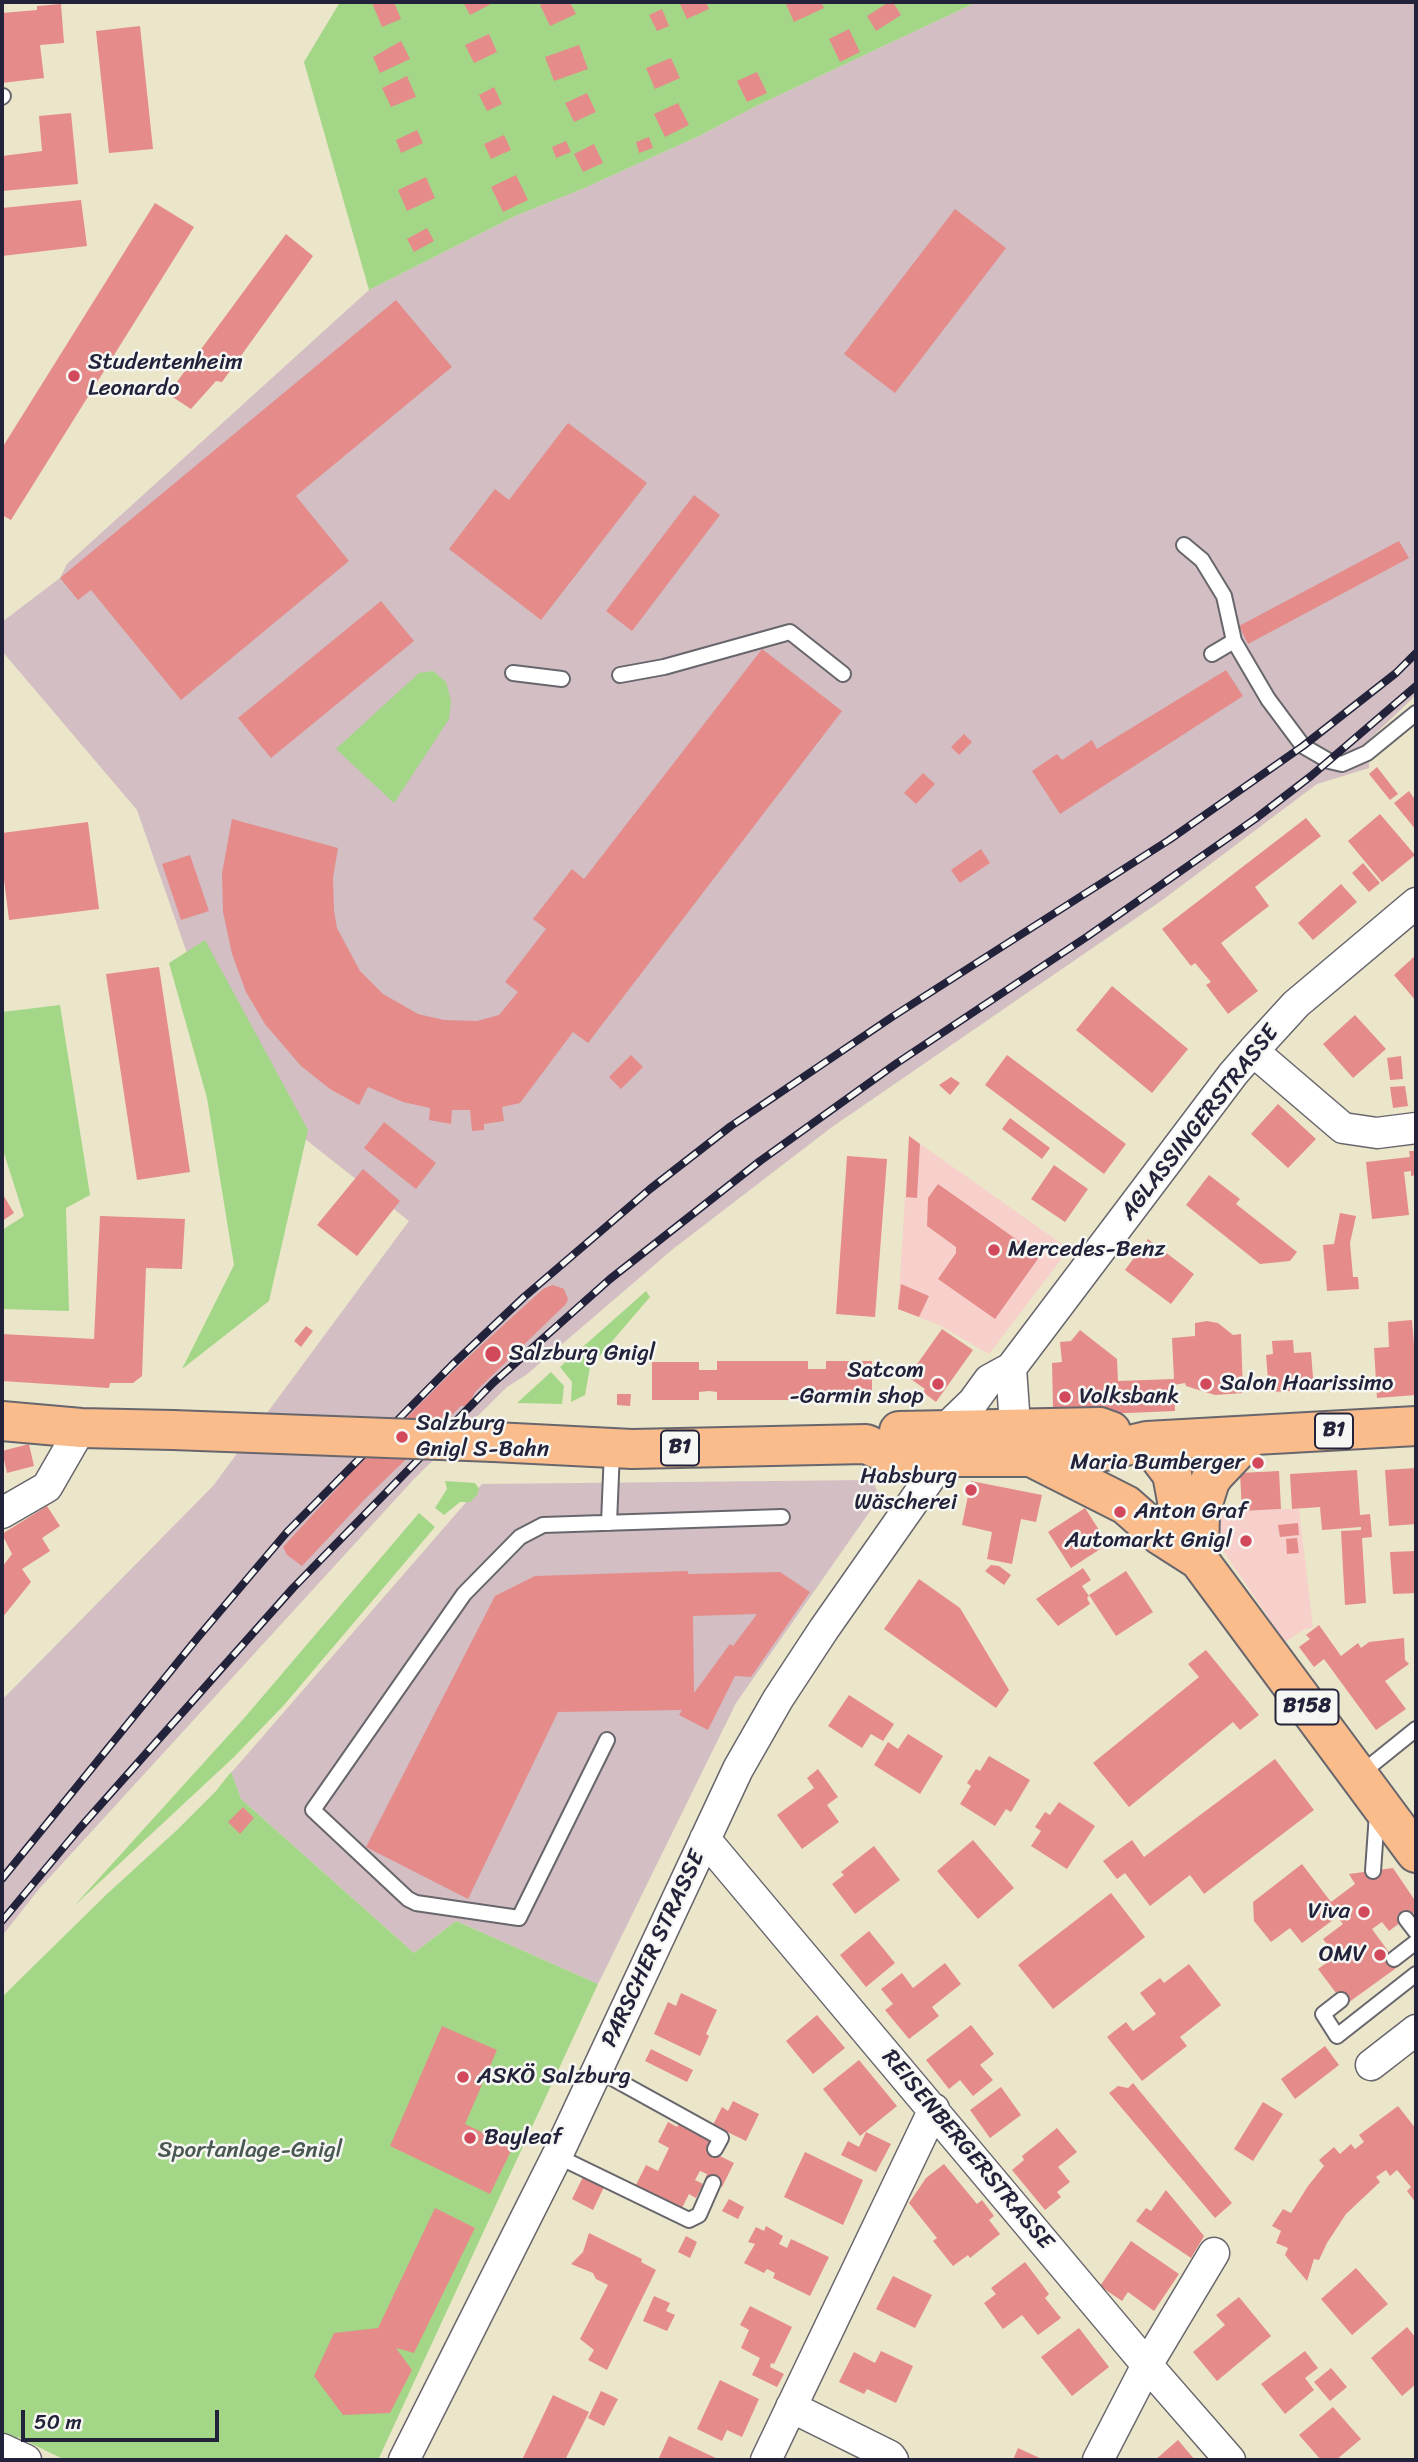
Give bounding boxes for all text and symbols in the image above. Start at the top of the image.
place label: Studentenheim Leonardo [88,349,243,403]
marker: Studentenheim Leonardo [66,368,82,384]
street label: AGLASSINGERSTRASSE [1115,1020,1285,1226]
place label: Mercedes-Benz [1008,1236,1165,1264]
marker: Mercedes-Benz [986,1242,1002,1258]
place label: Salzburg Gnigl [509,1340,655,1368]
marker: Salzburg Gnigl [483,1344,503,1364]
place label: Satcom -Garmin shop [789,1357,924,1411]
place label: Salon Haarissimo [1220,1370,1393,1398]
marker: Satcom -Garmin shop [930,1376,946,1392]
marker: Salon Haarissimo [1198,1376,1214,1392]
place label: Volksbank [1079,1383,1179,1411]
marker: Volksbank [1057,1389,1073,1405]
place label: Salzburg Gnigl S-Bahn [416,1410,549,1464]
road number: B1 [1315,1414,1353,1448]
marker: Salzburg Gnigl S-Bahn [394,1429,410,1445]
road number: B1 [661,1430,699,1466]
place label: Maria Bumberger [1070,1449,1244,1477]
marker: Maria Bumberger [1250,1455,1266,1471]
place label: Habsburg Wäscherei [854,1463,957,1517]
marker: Habsburg Wäscherei [963,1482,979,1498]
place label: Anton Graf [1134,1498,1247,1526]
marker: Anton Graf [1112,1504,1128,1520]
place label: Automarkt Gnigl [1065,1527,1232,1555]
marker: Automarkt Gnigl [1238,1533,1254,1549]
road number: B158 [1276,1690,1338,1724]
street label: PARSCHER STRASSE [596,1846,712,2052]
place label: Viva [1308,1898,1350,1926]
marker: Viva [1356,1904,1372,1920]
place label: OMV [1319,1941,1366,1969]
marker: OMV [1372,1947,1388,1963]
street label: REISENBERGERSTRASSE [875,2044,1059,2256]
place label: ASKÖ Salzburg [477,2063,631,2091]
marker: ASKÖ Salzburg [455,2069,471,2085]
place label: Bayleaf [484,2124,562,2152]
marker: Bayleaf [462,2130,478,2146]
park label: Sportanlage-Gnigl [158,2137,342,2165]
scale bar [24,2396,222,2440]
text: 50 m [34,2403,82,2441]

